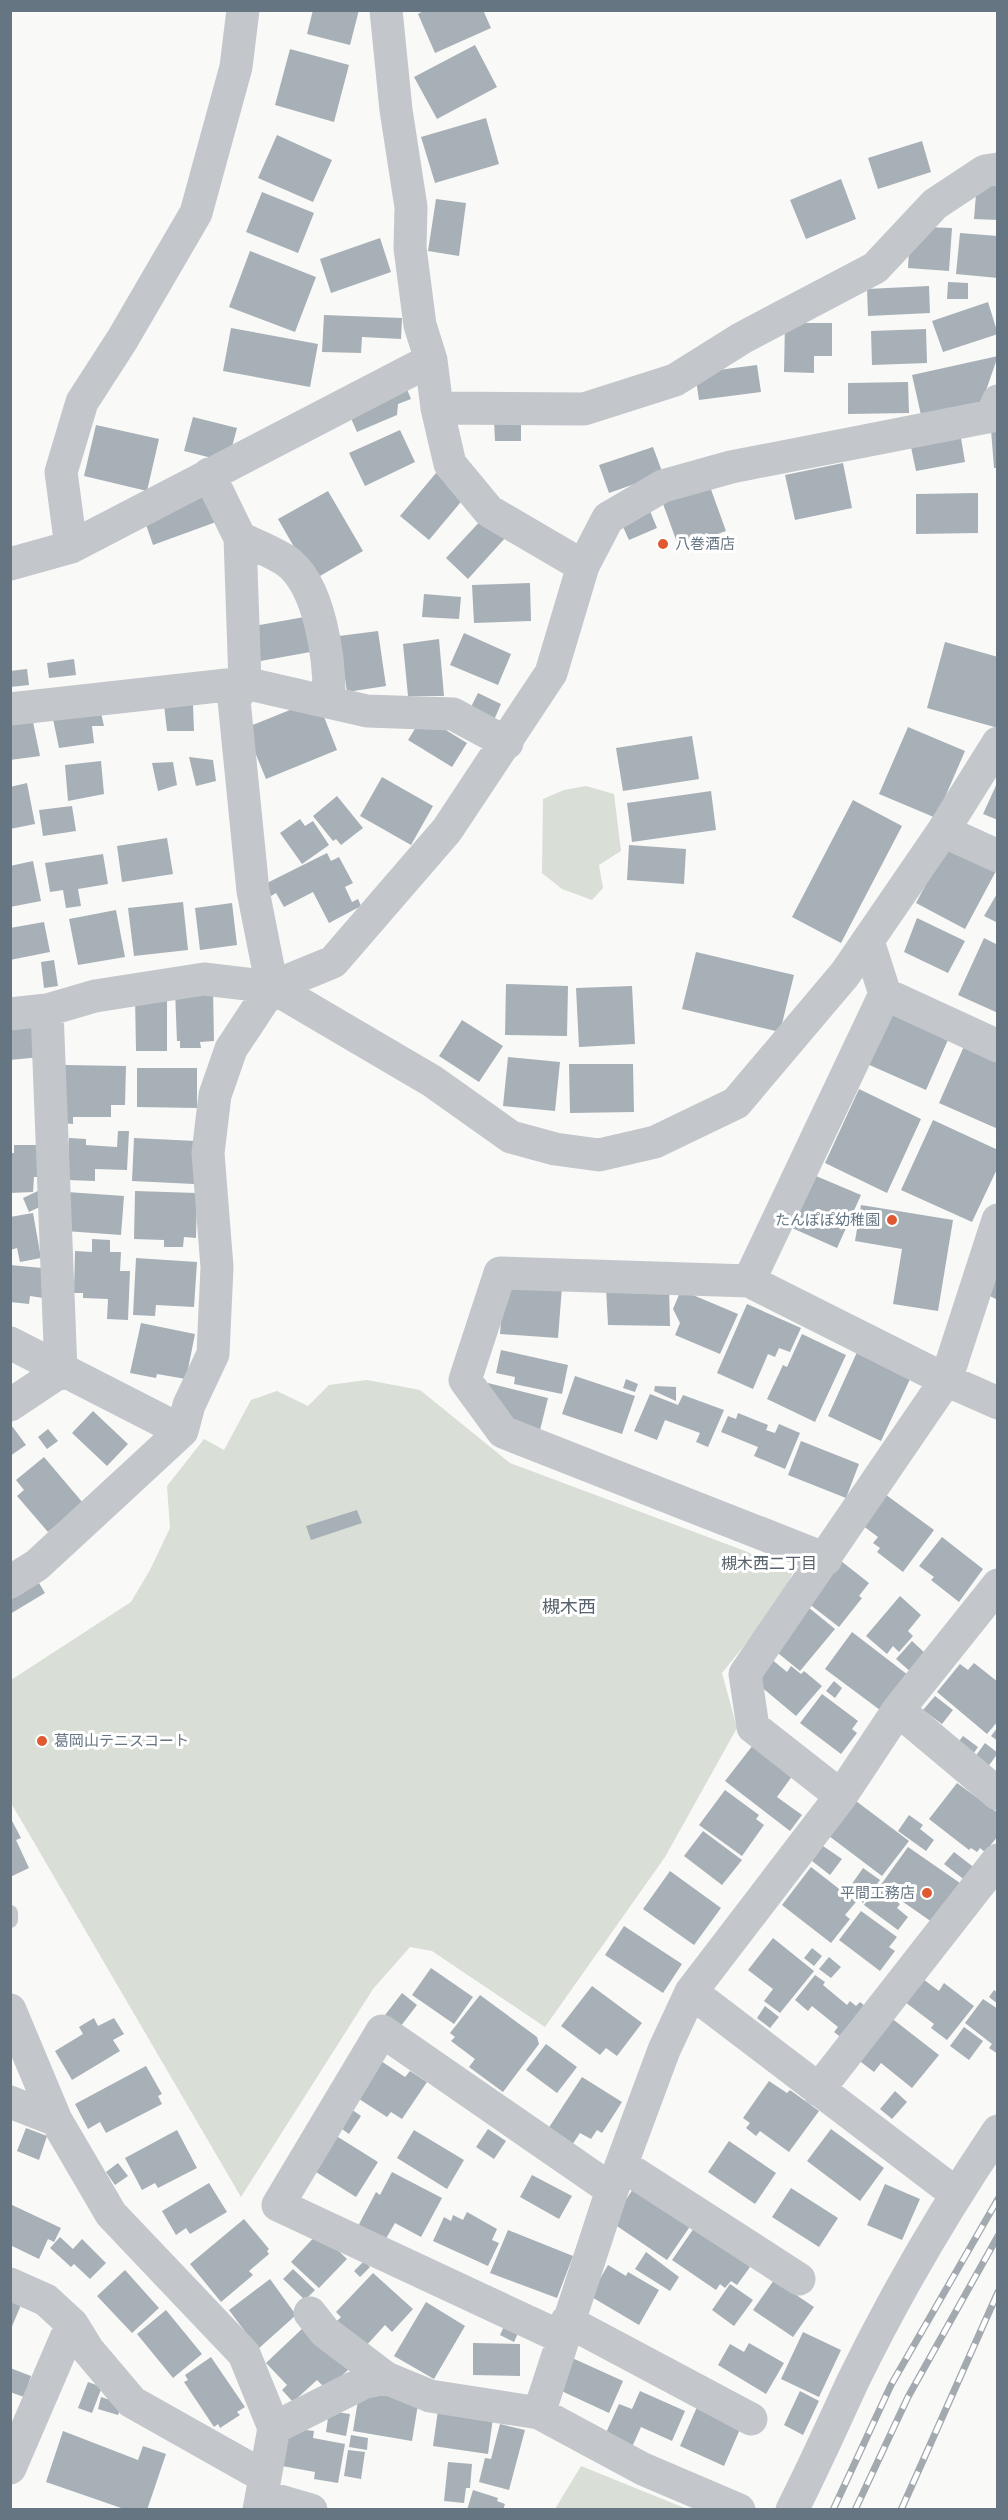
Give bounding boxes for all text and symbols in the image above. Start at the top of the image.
place label: 八巻酒店 [675,535,735,553]
marker: 八巻酒店 [656,537,670,551]
place label: たんぽぽ幼稚園 [775,1211,880,1229]
marker: たんぽぽ幼稚園 [885,1213,899,1227]
district label: 槻木西二丁目 [721,1554,817,1573]
district label: 槻木西 [542,1596,596,1618]
place label: 葛岡山テニスコート [54,1732,189,1750]
marker: 葛岡山テニスコート [35,1734,49,1748]
place label: 平間工務店 [840,1884,915,1902]
marker: 平間工務店 [920,1886,934,1900]

